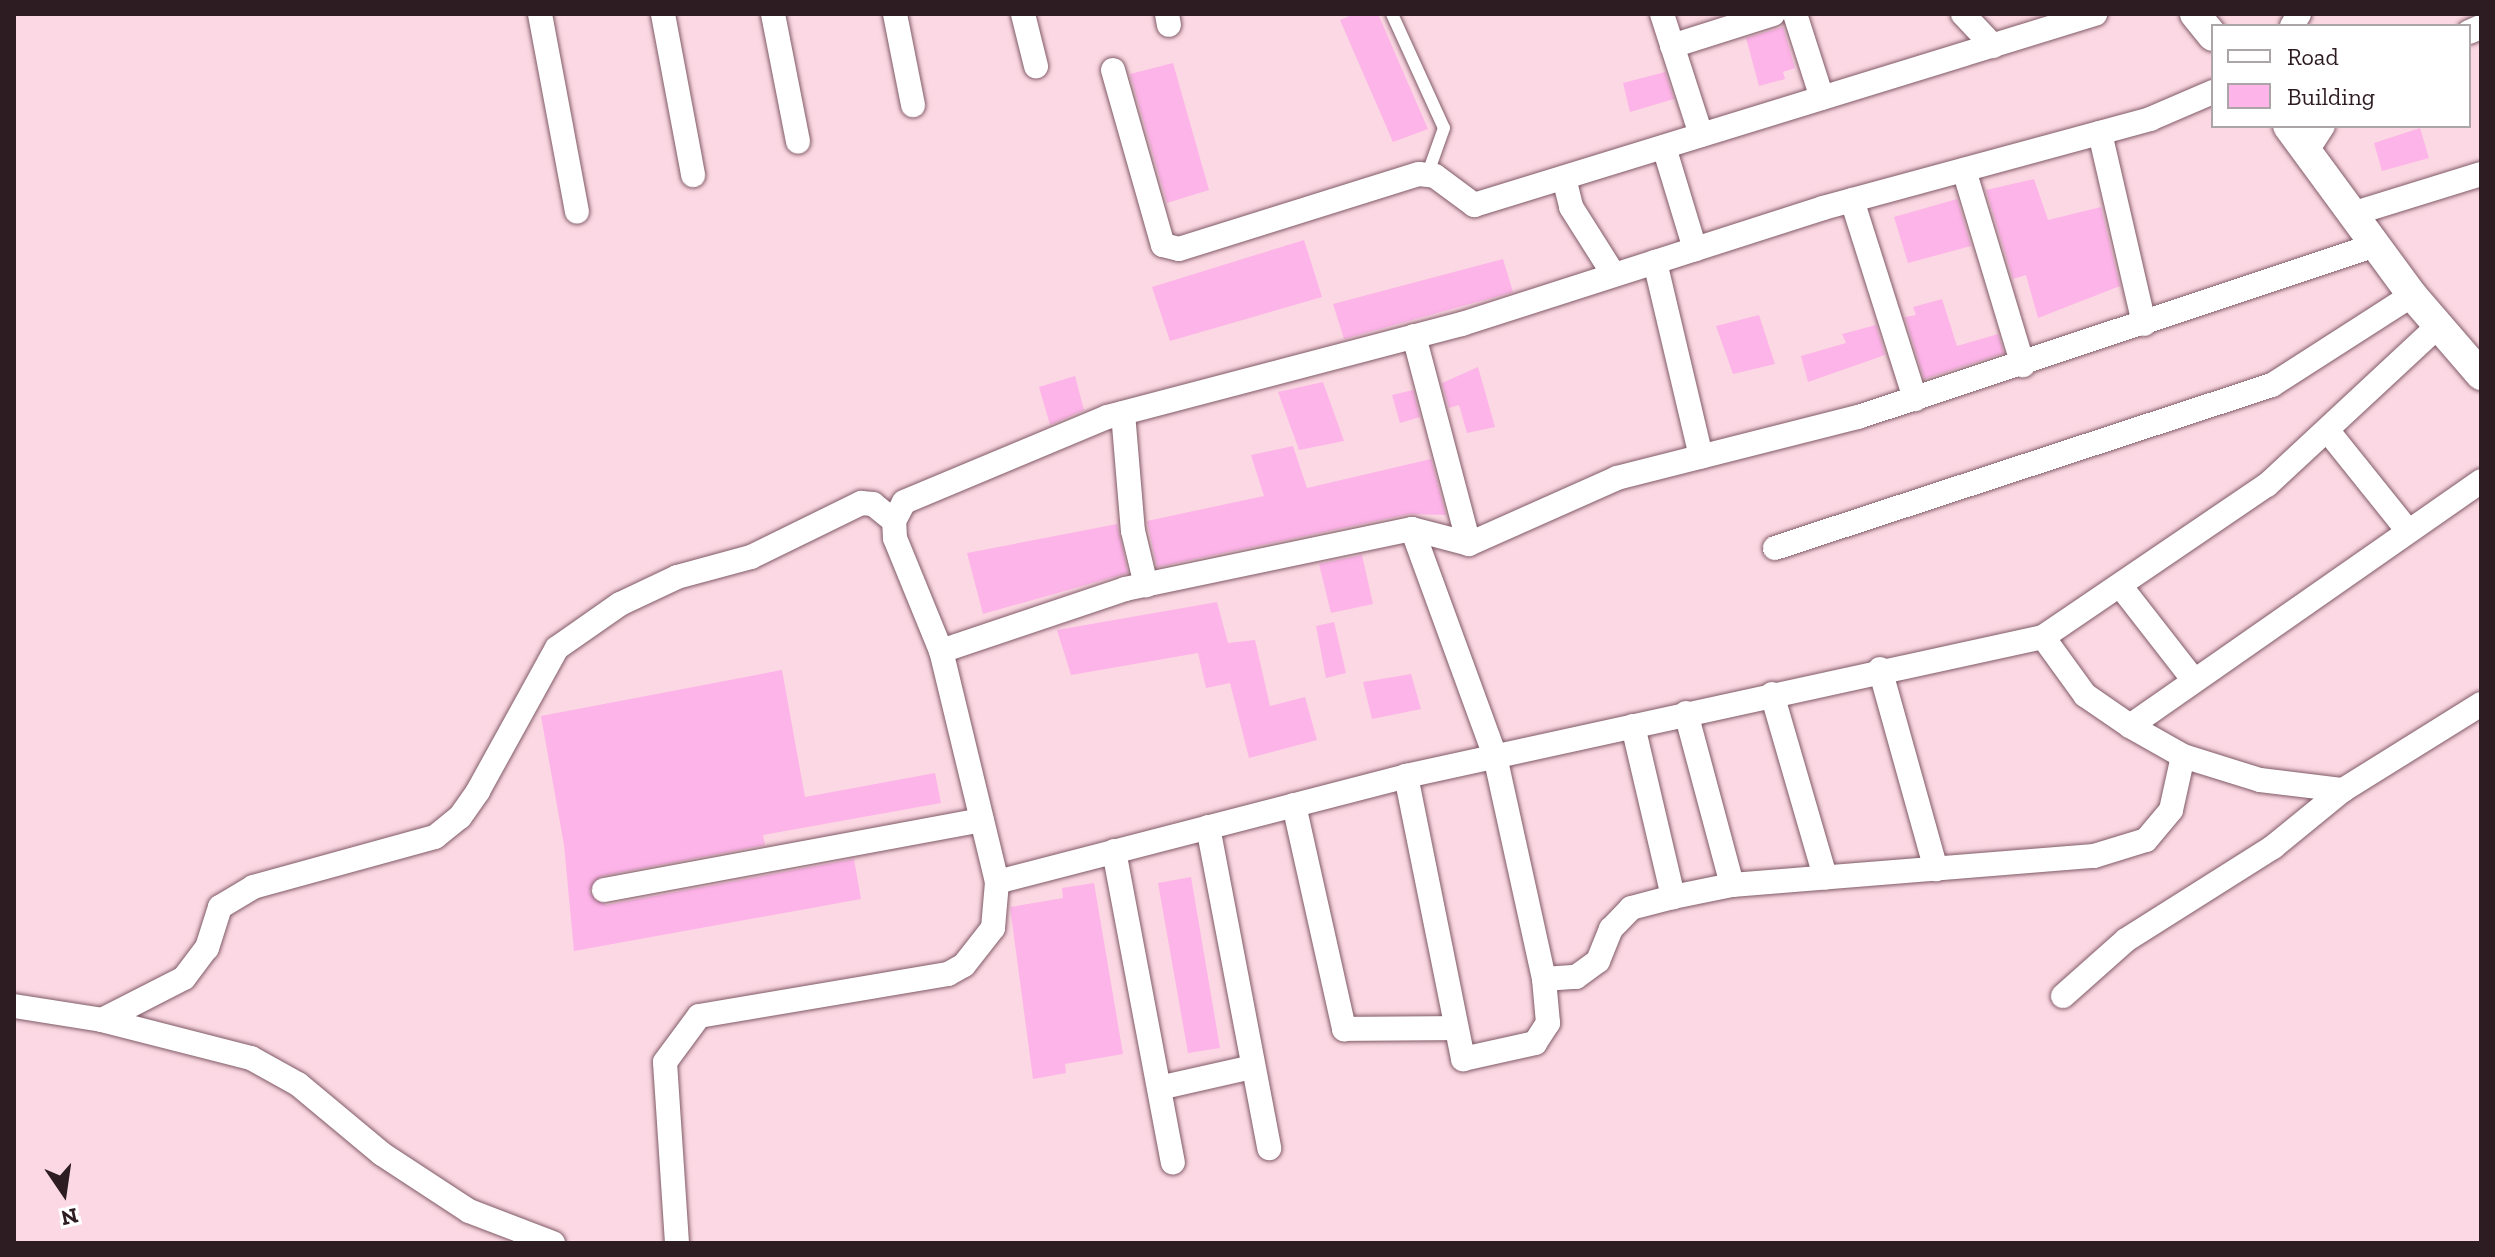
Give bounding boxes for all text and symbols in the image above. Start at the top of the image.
legend [2211,24,2471,128]
text: Road [2287,42,2339,71]
text: Building [2287,82,2375,111]
north arrow [24,1153,104,1233]
text: N [58,1202,81,1232]

